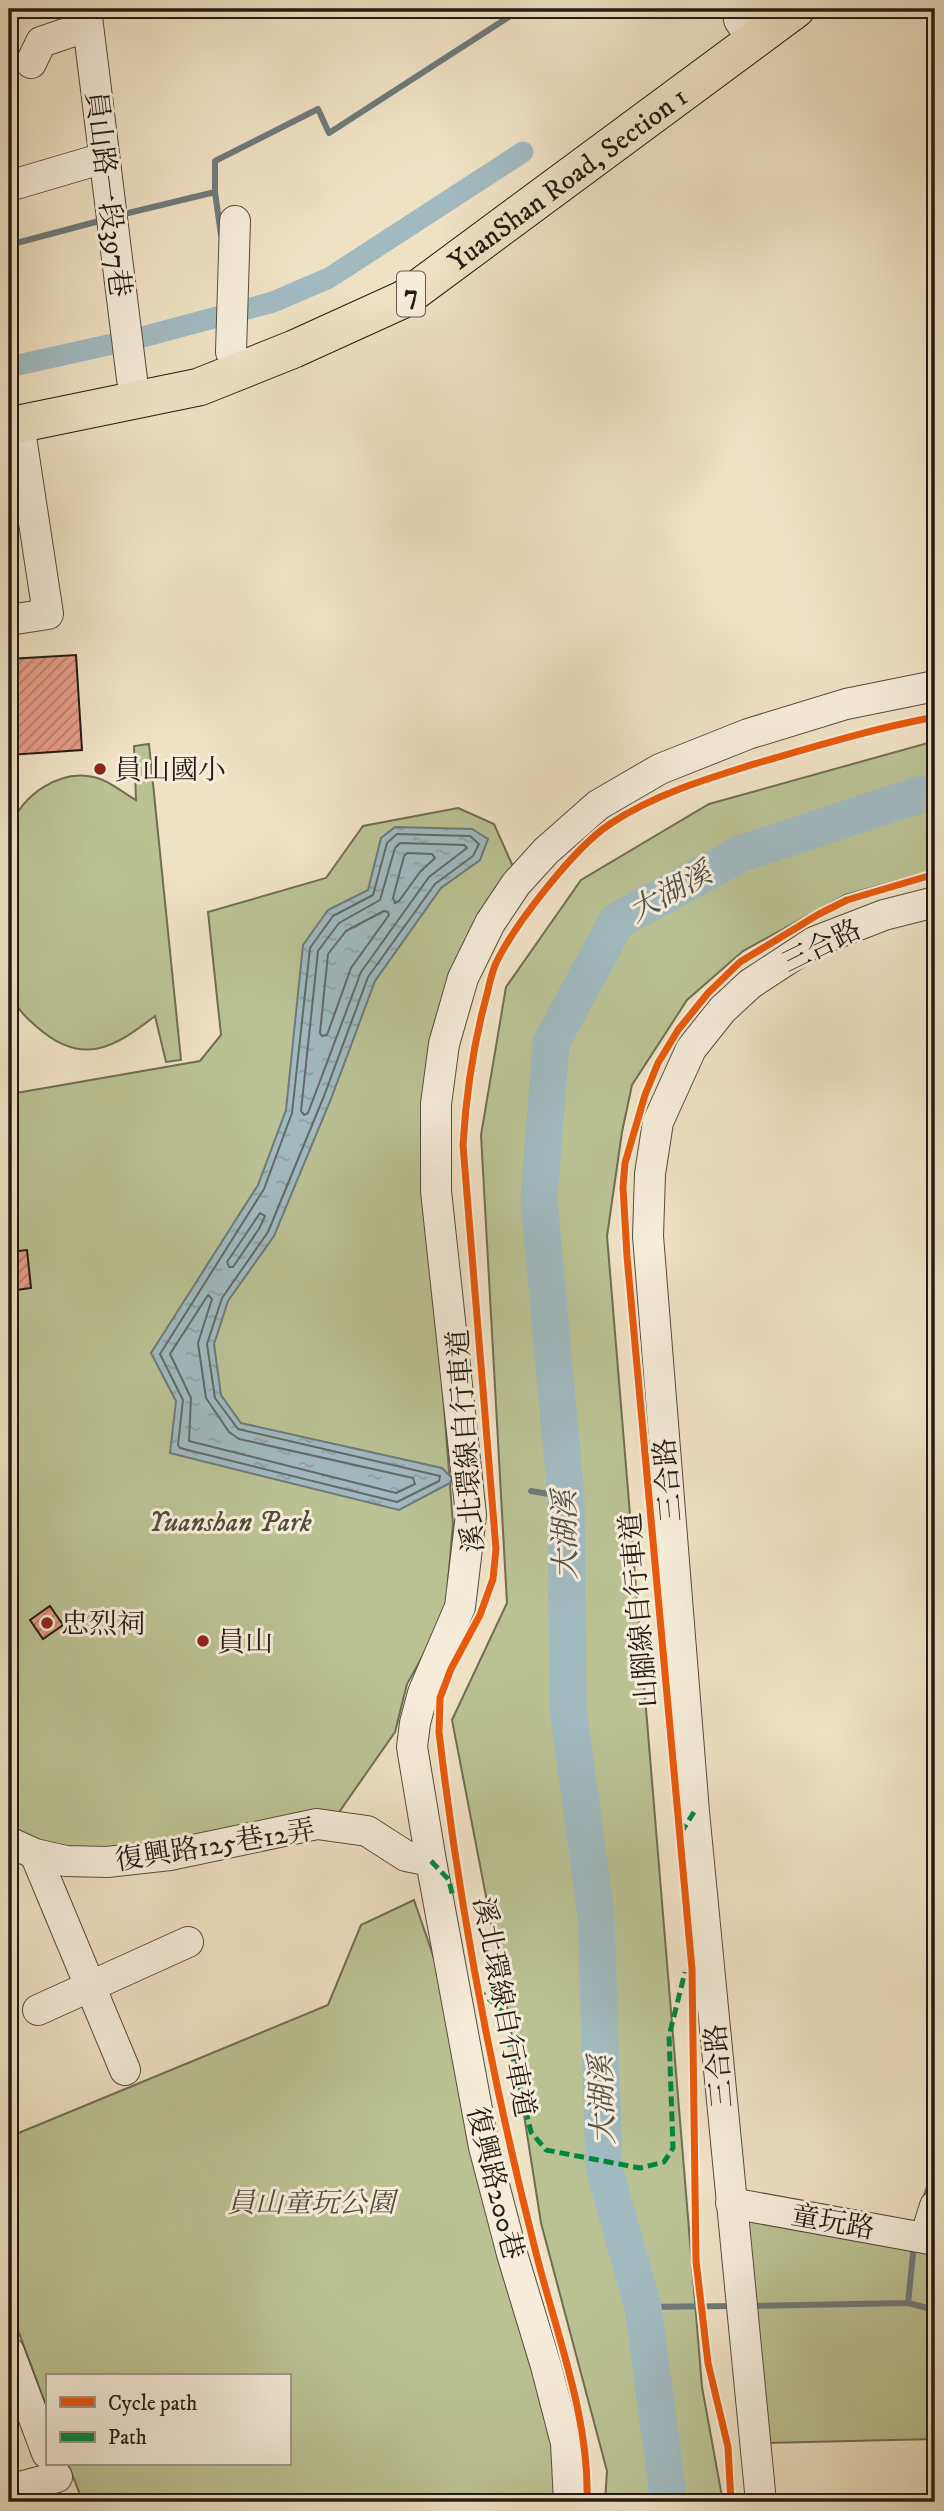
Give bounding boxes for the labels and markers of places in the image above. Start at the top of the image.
place label: 員山國小 [114,753,226,788]
marker: 員山國小 [92,761,108,777]
place label: 忠烈祠 [61,1607,145,1642]
marker: 忠烈祠 [39,1615,55,1631]
place label: 員山 [217,1625,273,1660]
marker: 員山 [195,1633,211,1649]

